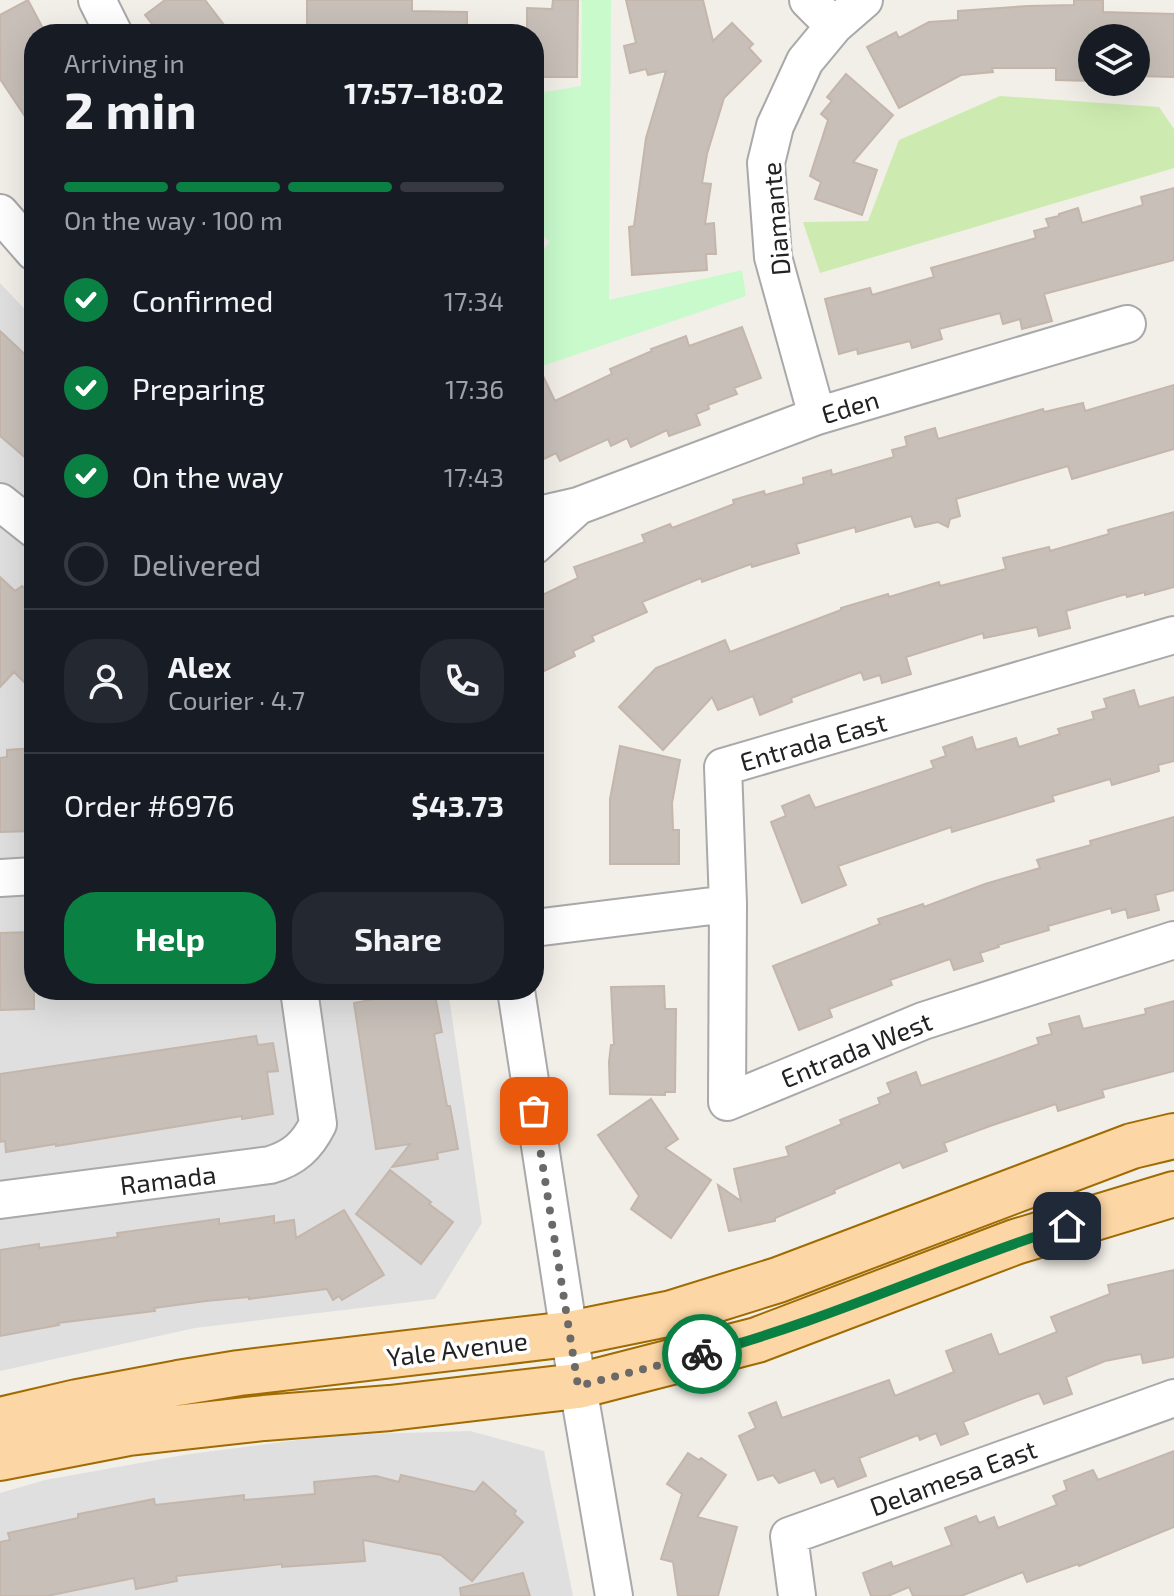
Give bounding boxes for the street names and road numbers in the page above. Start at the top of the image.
street label: Diamante [755,161,795,277]
street label: Eden [817,383,883,429]
street label: Entrada East [736,705,890,777]
street label: Entrada West [776,1005,936,1093]
street label: Ramada [118,1158,218,1200]
street label: Yale Avenue [385,1324,529,1372]
street label: Delamesa East [865,1432,1041,1522]

